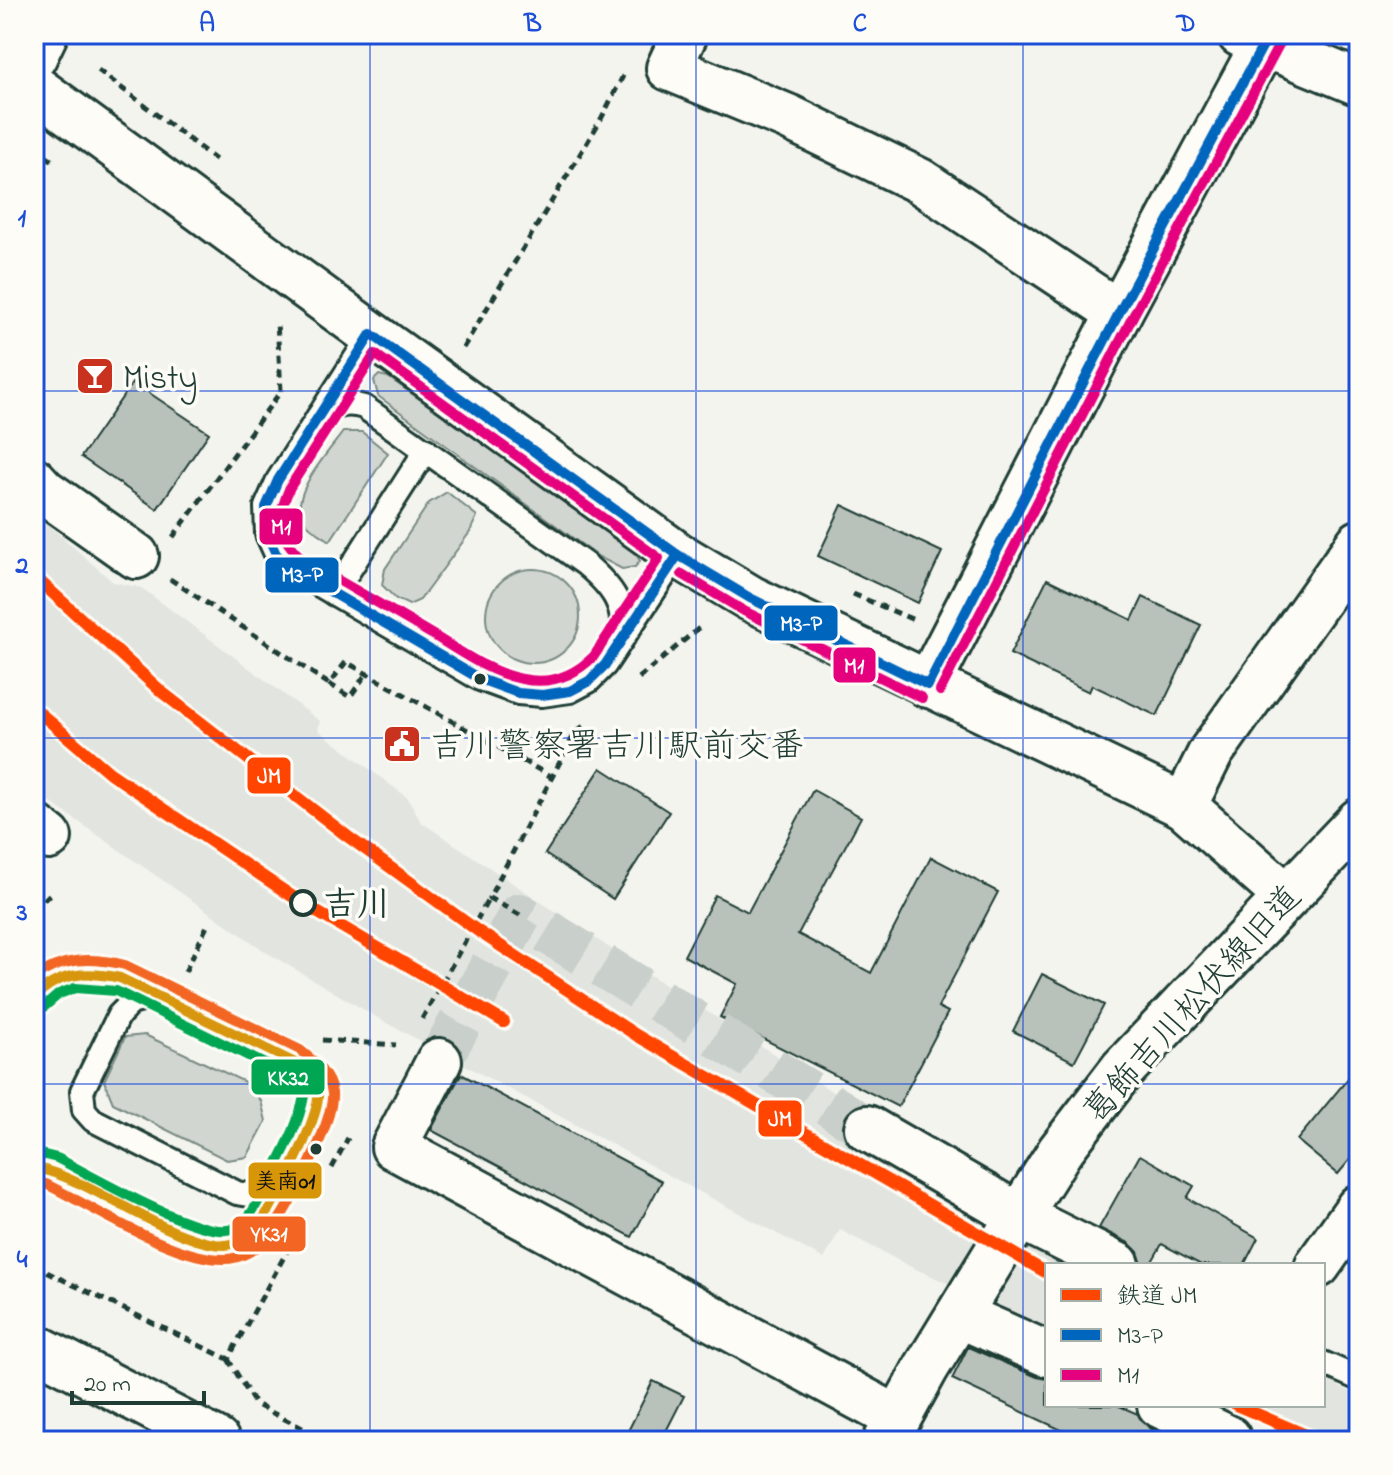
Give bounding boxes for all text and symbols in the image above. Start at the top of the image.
text: A [199,6,215,44]
text: B [523,6,542,44]
text: C [853,6,867,44]
text: D [1175,6,1196,44]
text: 1 [18,201,27,239]
bar icon: Misty [74,355,116,397]
place label: Misty [123,355,197,405]
line badge: M1 [258,507,304,546]
text: M1 [271,513,291,545]
text: 2 [15,548,29,586]
line badge: M3-P [264,556,340,594]
text: M3-P [281,561,324,593]
line badge: M3-P [763,604,839,642]
text: M3-P [780,610,823,642]
line badge: M1 [832,646,877,684]
text: M1 [844,652,864,684]
unlabelled marker [472,671,488,687]
public building icon: 吉川警察署吉川駅前交番 [381,723,423,765]
place label: 吉川警察署吉川駅前交番 [430,723,804,773]
line badge: JM [246,756,292,795]
text: JM [257,762,281,794]
street label: 葛飾吉川松伏線旧道 [1073,875,1315,1136]
place label: 吉川 [323,882,391,932]
marker: 吉川 [290,890,316,916]
text: 3 [16,895,28,933]
line badge: KK32 [250,1058,326,1096]
text: KK32 [267,1064,309,1096]
line badge: JM [757,1099,803,1138]
text: JM [768,1105,792,1137]
unlabelled marker [308,1141,324,1157]
line badge: 美南01 [247,1161,323,1200]
text: 美南01 [255,1167,315,1199]
line badge: YK31 [231,1215,307,1253]
text: YK31 [250,1220,287,1252]
text: 4 [17,1242,28,1280]
legend [1045,1263,1325,1407]
text: 鉄道 JM [1117,1280,1197,1315]
text: M3-P [1117,1320,1163,1355]
scale bar [72,1355,204,1405]
text: M1 [1117,1360,1140,1395]
text: 20 m [84,1368,131,1403]

